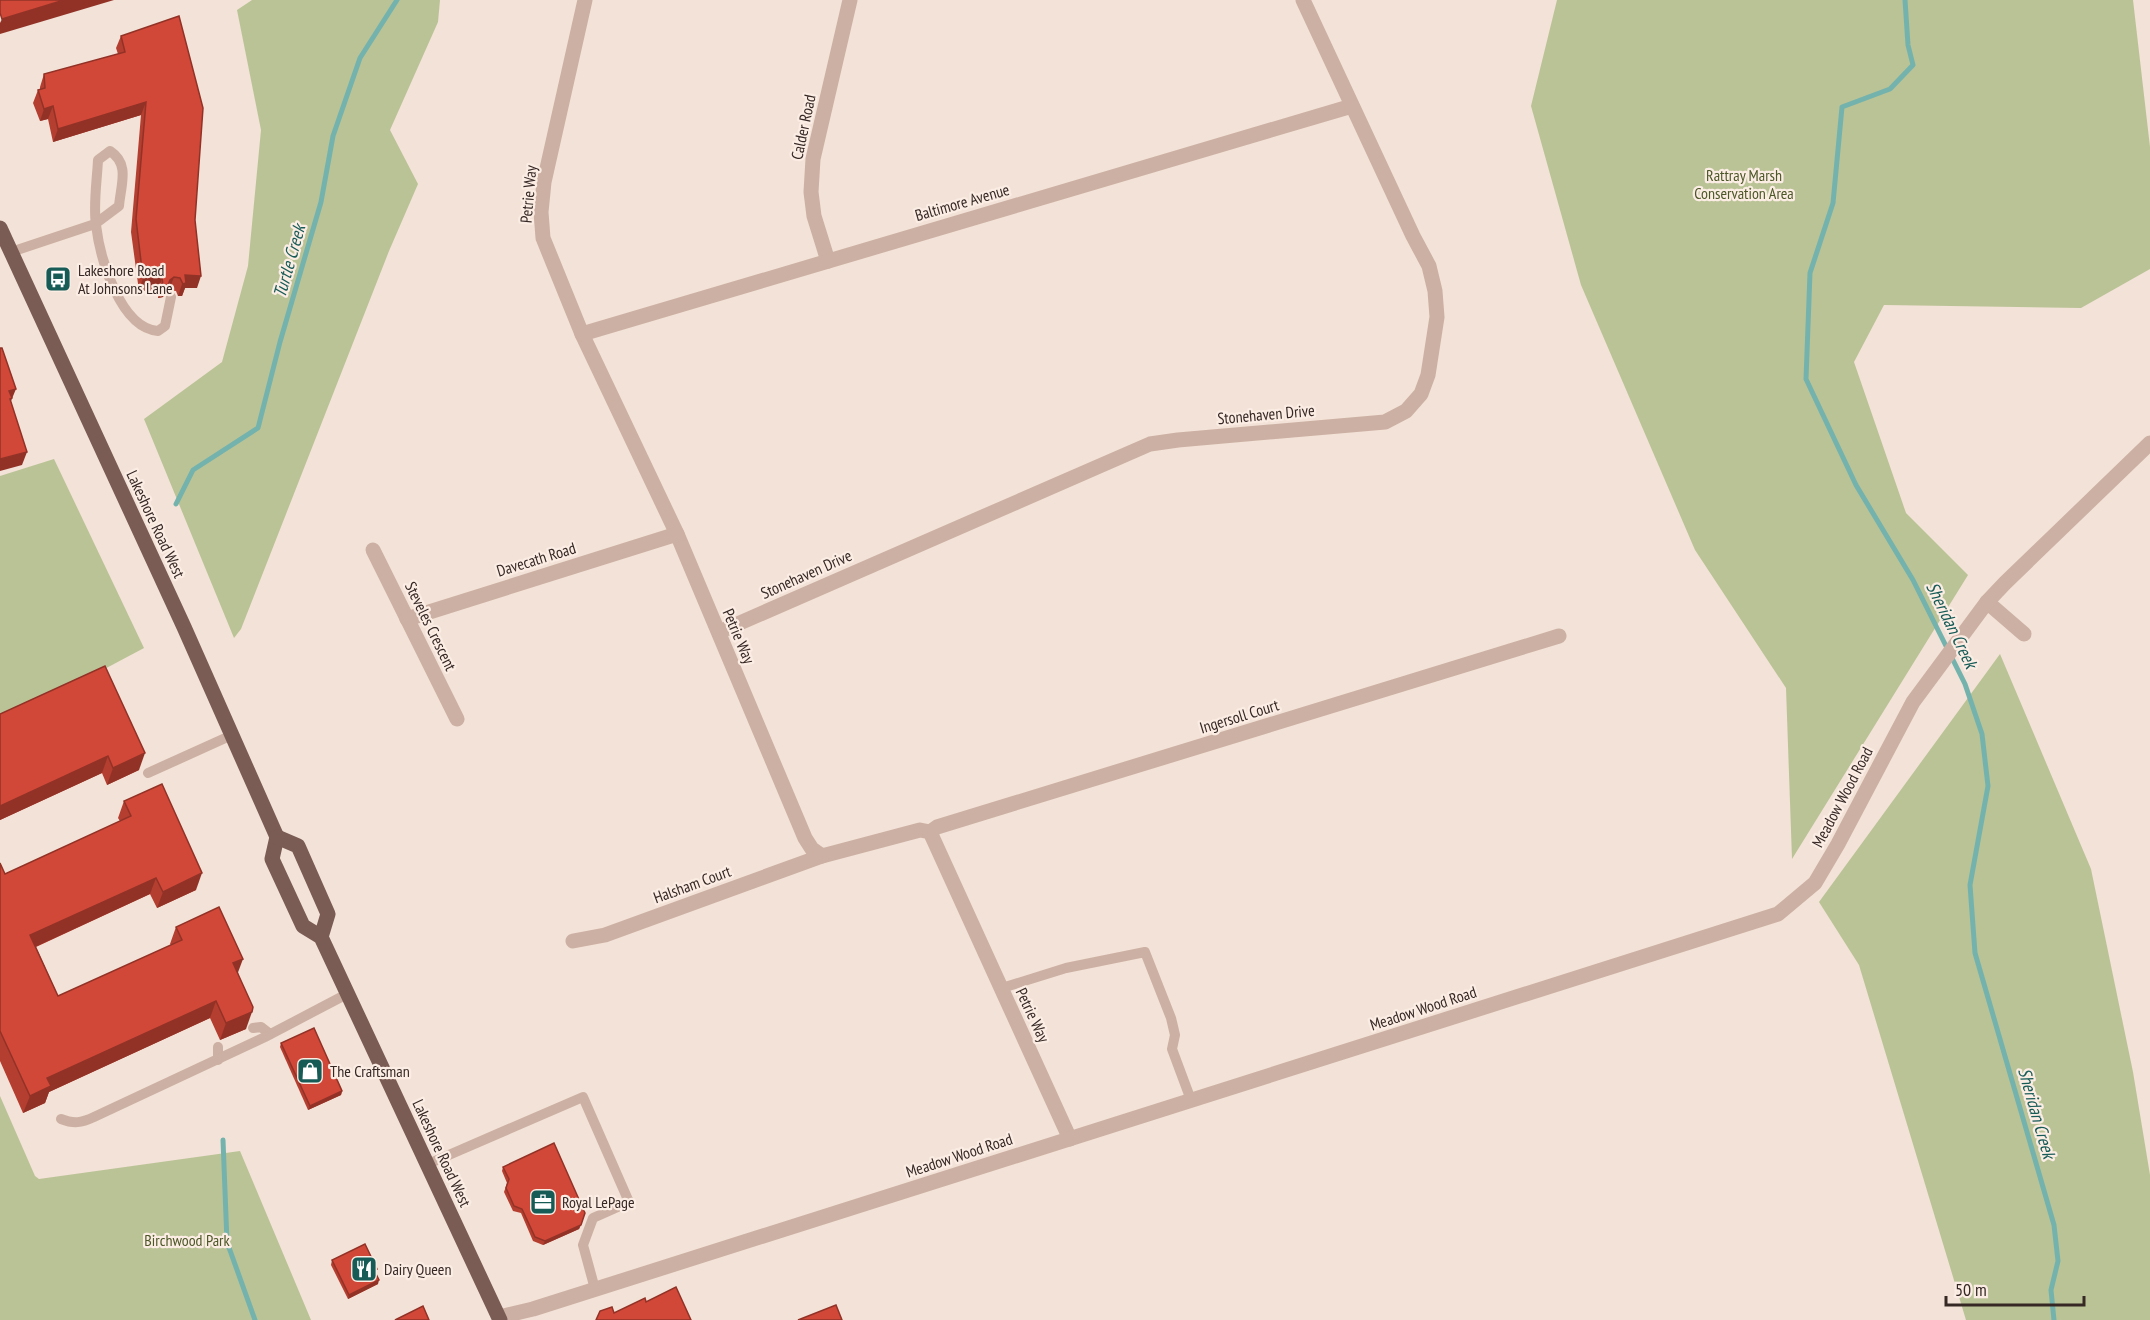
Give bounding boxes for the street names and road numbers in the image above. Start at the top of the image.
street label: Calder Road [786,93,820,161]
street label: Petrie Way [516,164,540,224]
street label: Baltimore Avenue [912,179,1012,225]
street label: Stonehaven Drive [1217,400,1315,428]
street label: Lakeshore Road West [122,467,190,581]
street label: Davecath Road [494,537,578,581]
street label: Stonehaven Drive [757,545,855,603]
street label: Steveles Crescent [401,578,461,674]
street label: Petrie Way [718,605,760,667]
street label: Ingersoll Court [1197,694,1282,738]
street label: Meadow Wood Road [1807,743,1877,851]
street label: Halsham Court [650,861,734,907]
street label: Meadow Wood Road [1367,981,1479,1035]
street label: Petrie Way [1012,984,1054,1046]
street label: Lakeshore Road West [408,1096,476,1210]
street label: Meadow Wood Road [903,1128,1015,1182]

